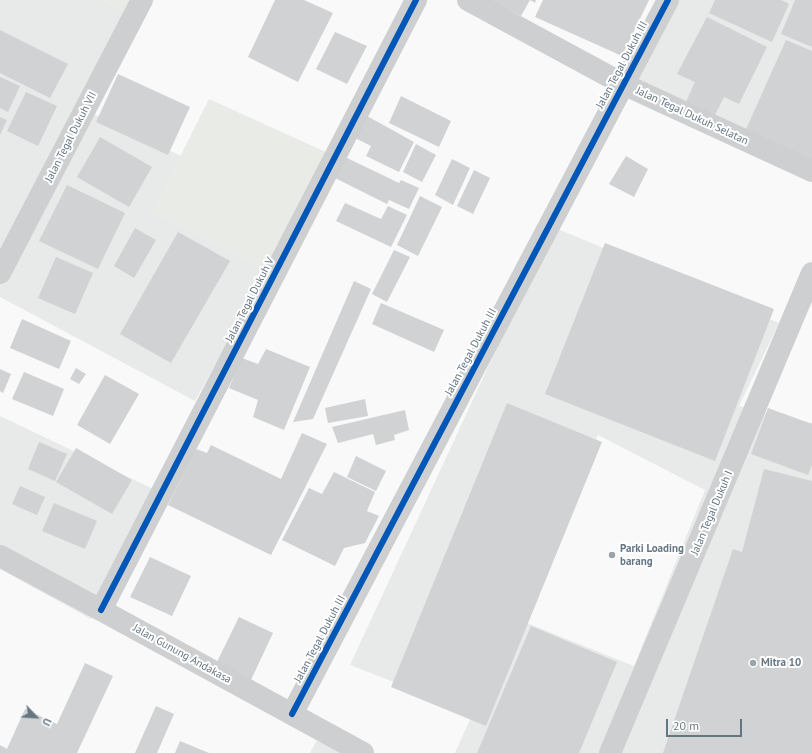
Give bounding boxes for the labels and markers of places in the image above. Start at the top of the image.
place label: Parki Loading barang [620,542,684,568]
marker: Parki Loading barang [607,550,617,560]
place label: Mitra 10 [761,656,801,670]
marker: Mitra 10 [748,658,758,668]

